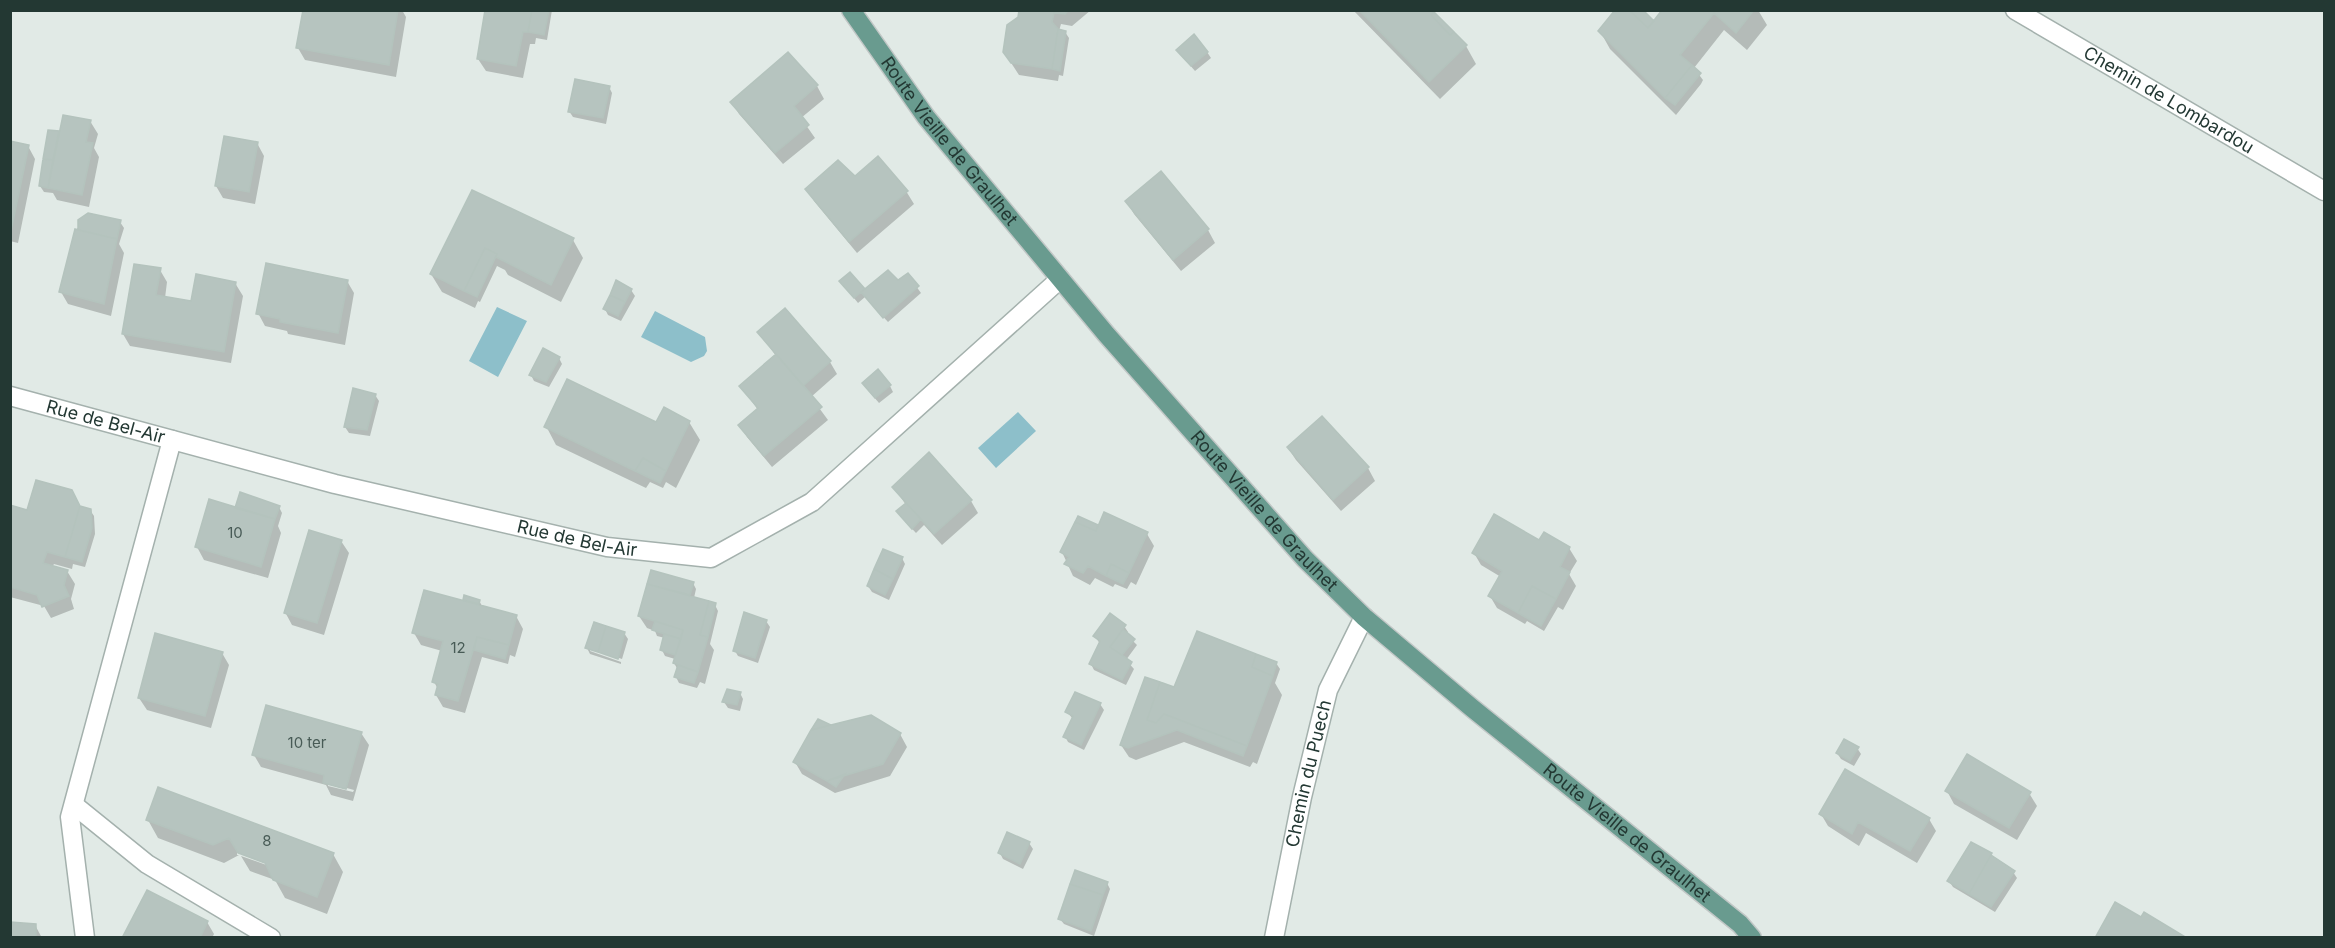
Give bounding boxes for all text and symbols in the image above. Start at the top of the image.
street label: Chemin de Lombardou [2080,41,2258,158]
street label: Route Vieille de Graulhet [877,52,1023,230]
street label: Rue de Bel-Air [44,395,168,448]
street label: Route Vieille de Graulhet [1187,426,1342,595]
street label: Rue de Bel-Air [515,516,638,560]
house number: 10 [227,523,243,542]
house number: 12 [450,638,466,657]
street label: Chemin du Puech [1281,698,1335,849]
house number: 10 ter [288,733,327,752]
street label: Route Vieille de Graulhet [1539,759,1715,906]
house number: 8 [262,831,272,850]

